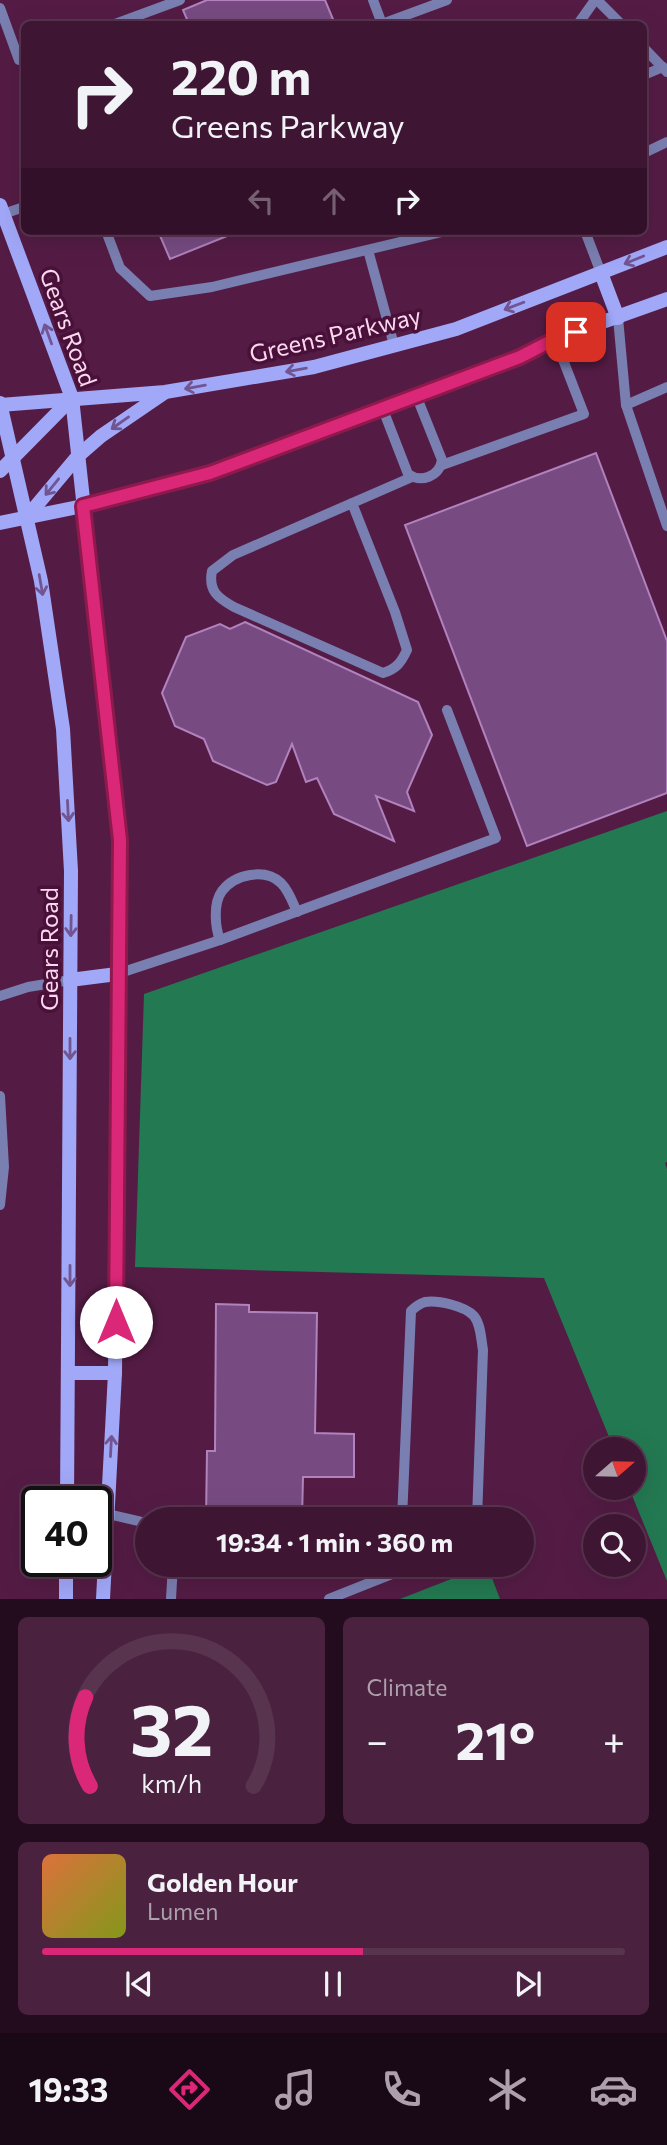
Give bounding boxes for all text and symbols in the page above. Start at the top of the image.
text: 220 m [171,45,311,105]
icon: right [56,49,147,140]
text: Greens Parkway [171,105,405,145]
icon: left [242,182,280,220]
icon: ahead [315,182,353,220]
icon: right [388,182,426,220]
one-way arrow [624,255,645,268]
street label: Gears Road [34,264,104,390]
street label: Greens Parkway [246,300,424,368]
one-way arrow [504,301,526,314]
pin [546,302,606,362]
icon: arrive [557,313,595,351]
one-way arrow [41,324,53,346]
one-way arrow [285,364,308,377]
one-way arrow [184,381,207,394]
one-way arrow [111,416,130,430]
one-way arrow [44,478,60,496]
one-way arrow [35,573,48,596]
one-way arrow [61,799,74,822]
street label: Gears Road [34,887,63,1011]
one-way arrow [64,914,77,937]
one-way arrow [63,1037,77,1060]
one-way arrow [63,1264,77,1287]
position arrow [79,1285,153,1359]
one-way arrow [105,1435,118,1458]
north arrow [583,1437,646,1500]
map controls [583,1437,646,1577]
speed limit sign: 40 [21,1486,112,1577]
button: search [583,1514,646,1577]
text: 19:34 · 1 min · 360 m [216,1526,453,1557]
text: Climate [367,1673,448,1701]
text: 32 [130,1683,213,1772]
text: 21° [456,1707,535,1771]
text: − [367,1716,388,1763]
text: + [603,1716,625,1763]
text: km/h [141,1768,202,1798]
text: Golden Hour [147,1866,298,1897]
text: Lumen [147,1897,218,1925]
icon: previous [120,1965,158,2003]
icon: pause [314,1965,352,2003]
icon: next [509,1965,547,2003]
icon: directions [165,2065,214,2114]
icon: music [271,2065,320,2114]
icon: phone [377,2065,426,2114]
icon: climate [483,2065,532,2114]
icon: car [589,2065,638,2114]
text: 19:33 [29,2069,108,2109]

